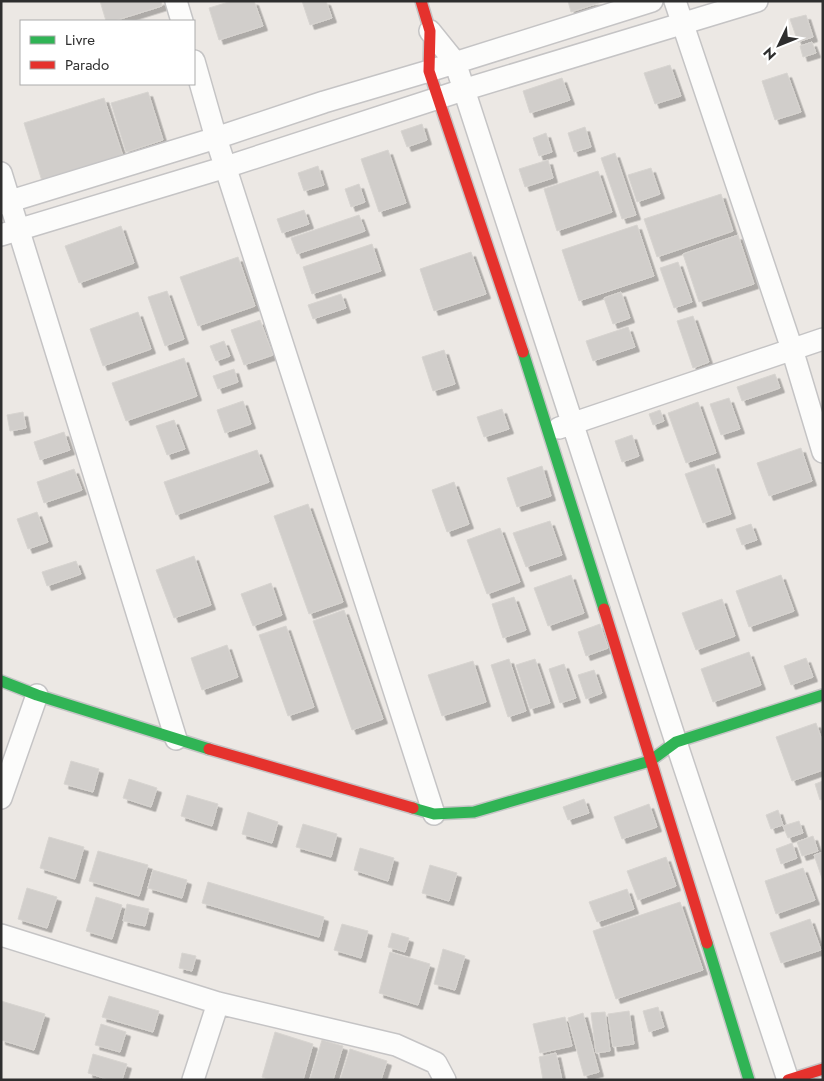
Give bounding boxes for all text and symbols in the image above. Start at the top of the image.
legend [20,20,195,85]
north arrow [754,20,804,70]
text: Livre [65,29,95,51]
text: N [758,43,781,65]
text: Parado [65,54,109,76]

